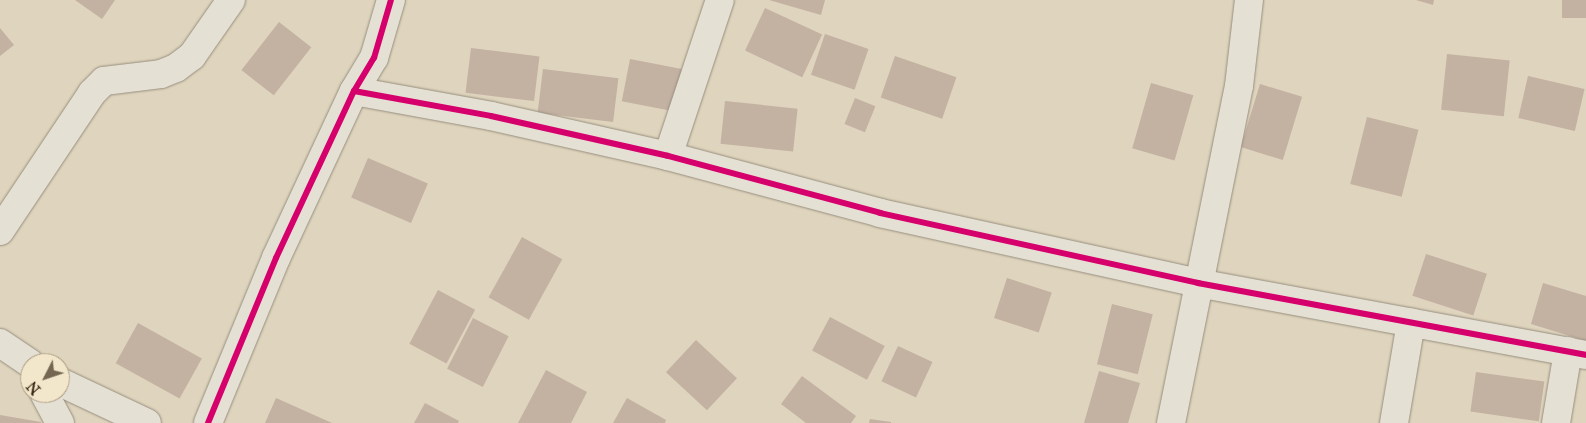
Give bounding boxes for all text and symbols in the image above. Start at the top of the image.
north arrow [20,353,70,403]
text: N [24,377,44,398]

